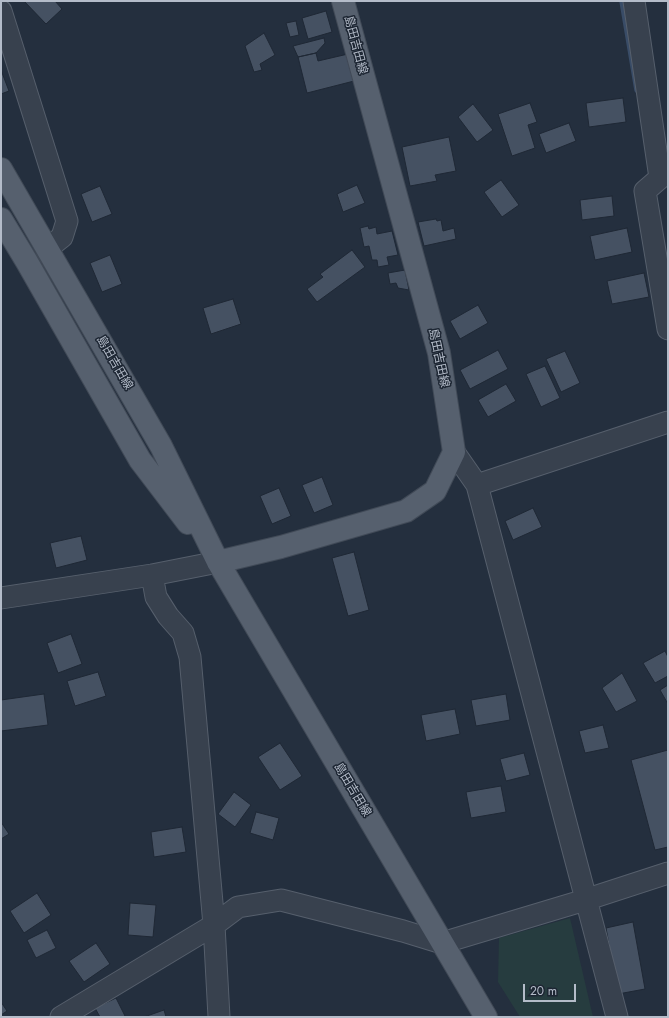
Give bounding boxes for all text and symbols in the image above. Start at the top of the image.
street label: 島田吉田線 [340,14,370,76]
street label: 島田吉田線 [425,327,451,389]
street label: 島田吉田線 [93,333,135,393]
street label: 島田吉田線 [330,761,374,819]
scale bar [525,976,578,1002]
text: 20 m [530,982,557,1000]

